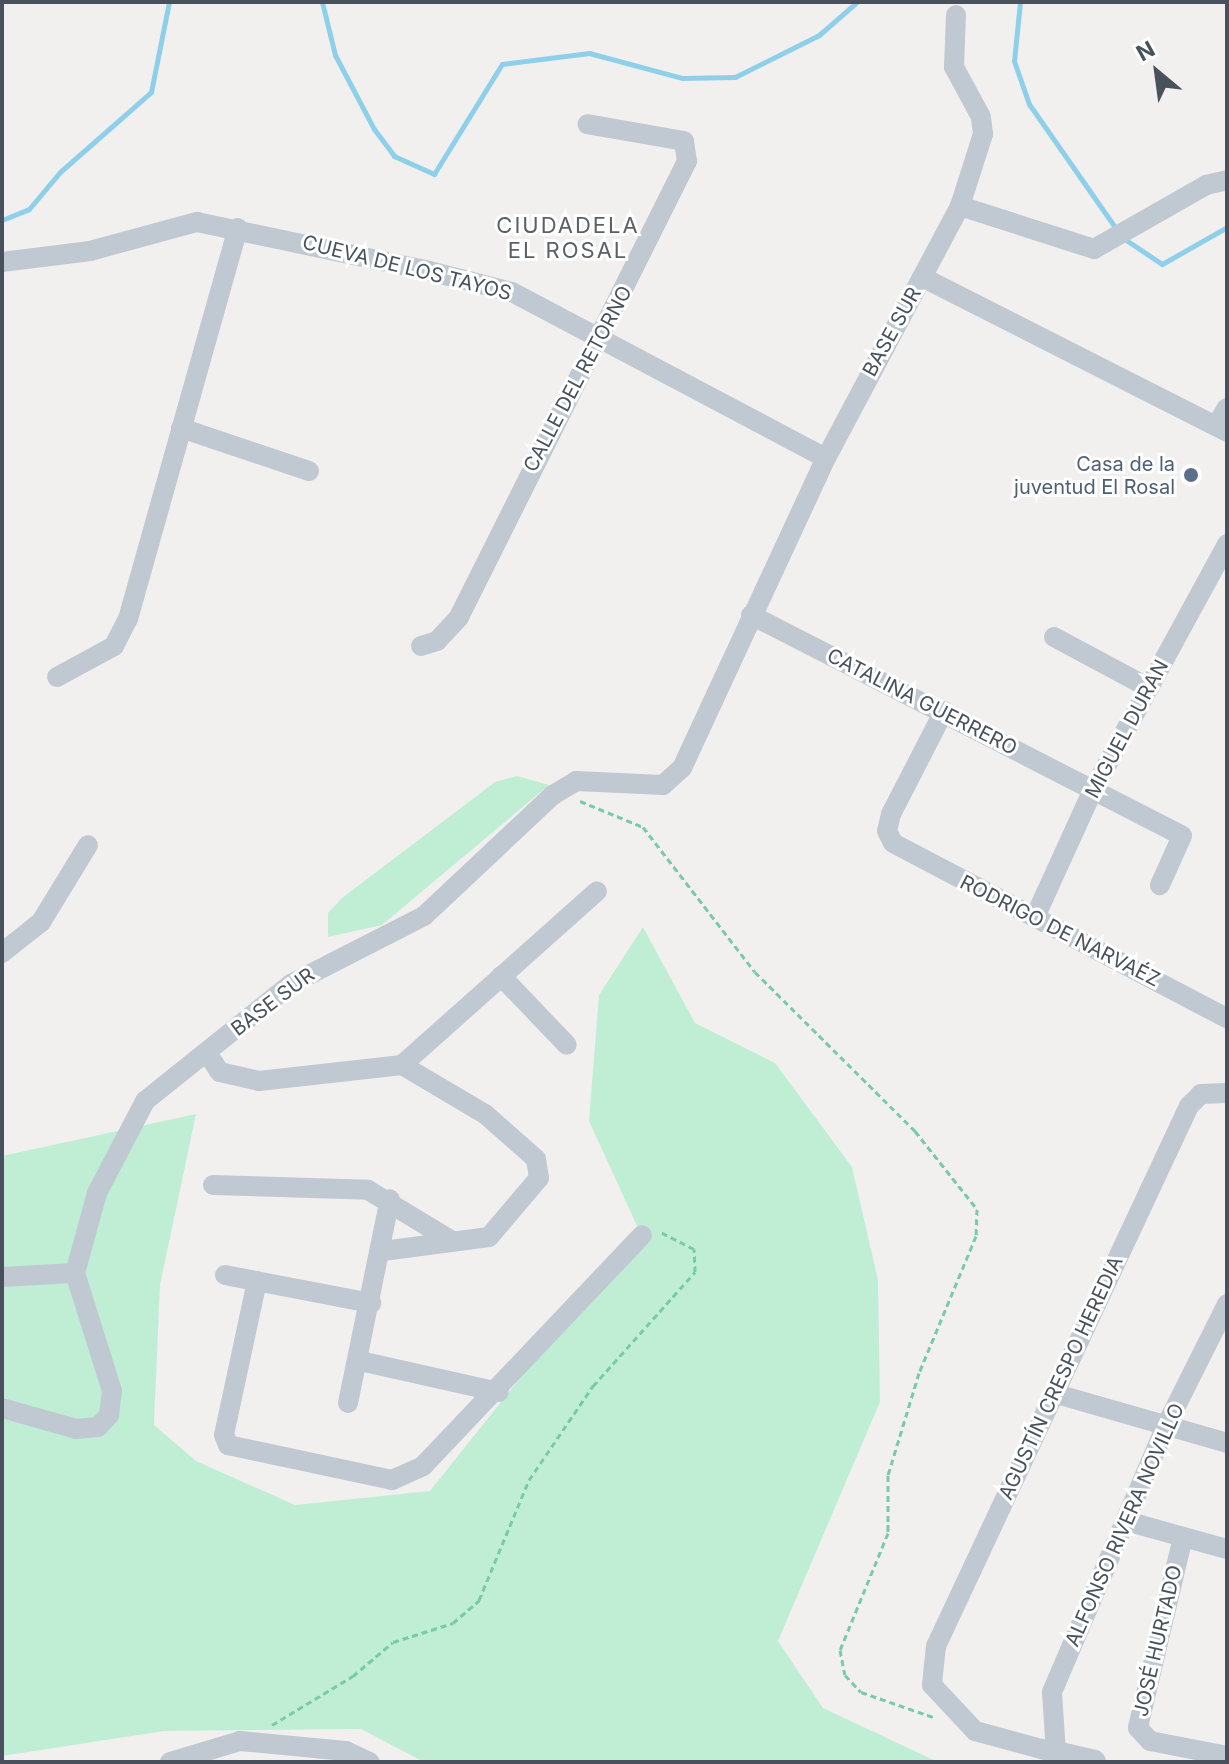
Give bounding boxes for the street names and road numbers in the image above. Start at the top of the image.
street label: CUEVA DE LOS TAYOS [300,230,514,306]
street label: CALLE DEL RETORNO [519,282,637,476]
street label: BASE SUR [858,283,926,381]
street label: CATALINA GUERRERO [823,644,1021,760]
street label: MIGUEL DURAN [1080,656,1174,802]
street label: RODRIGO DE NARVAÉZ [956,870,1164,992]
street label: BASE SUR [227,963,319,1041]
street label: AGUSTÍN CRESPO HEREDIA [994,1252,1128,1504]
street label: ALFONSO RIVERA NOVILLO [1060,1400,1190,1650]
street label: JOSÉ HURTADO [1129,1563,1187,1719]

